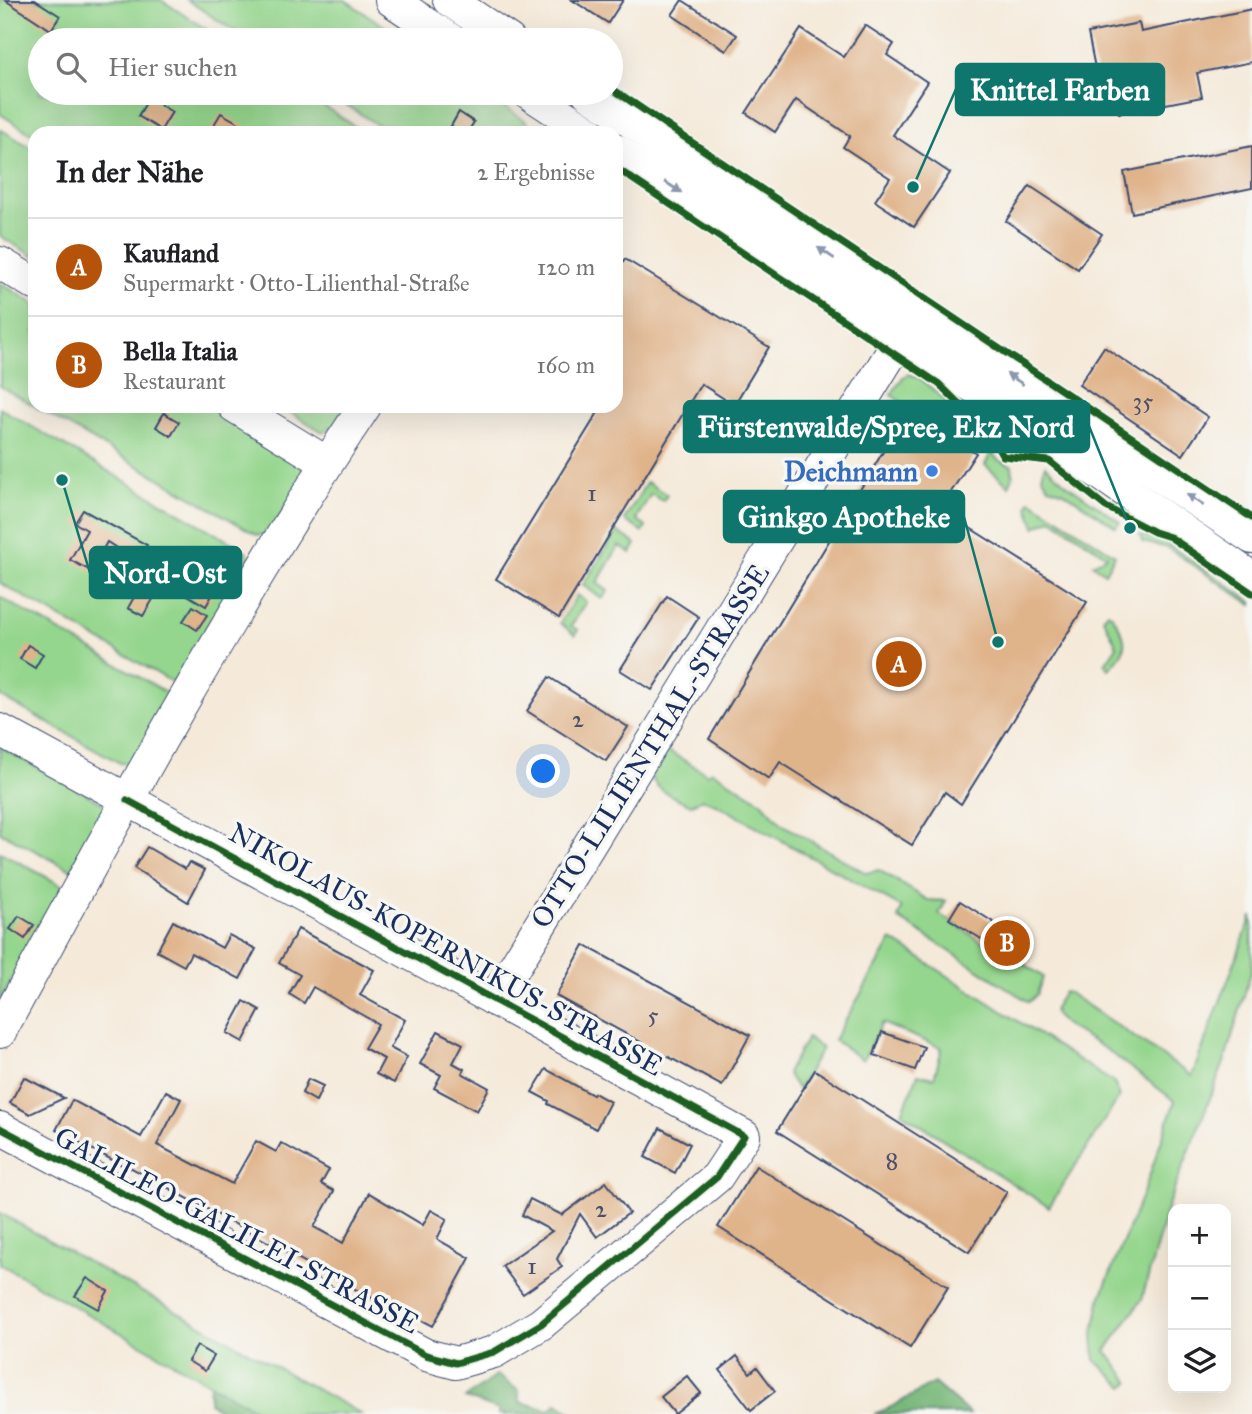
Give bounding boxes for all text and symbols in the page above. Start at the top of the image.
search box [28,28,623,105]
icon: search [52,48,90,86]
text: Hier suchen [108,51,237,83]
callout: Knittel Farben [956,64,1164,115]
text: Knittel Farben [970,72,1151,108]
text: In der Nähe [56,154,204,190]
text: 2 Ergebnisse [477,158,595,186]
one-way arrow [663,181,683,194]
text: Kaufland [123,237,219,269]
one-way arrow [817,246,835,260]
text: A [71,253,87,281]
text: 120 m [537,253,595,281]
text: Supermarkt · Otto-Lilienthal-Straße [123,269,470,297]
text: Bella Italia [123,335,238,367]
text: B [71,351,87,379]
text: 160 m [537,351,595,379]
text: Restaurant [123,367,226,395]
one-way arrow [1006,372,1024,386]
house number: 35 [1133,386,1153,416]
callout: Fürstenwalde/Spree, Ekz Nord [684,401,1089,452]
text: Fürstenwalde/Spree, Ekz Nord [697,409,1075,445]
place label: Deichmann [784,454,918,489]
marker: Deichmann [924,463,940,479]
house number: 1 [587,478,597,508]
callout: Ginkgo Apotheke [724,491,964,542]
one-way arrow [1186,494,1205,507]
text: Ginkgo Apotheke [738,499,951,535]
callout: Nord-Ost [90,547,241,598]
text: Nord-Ost [103,555,227,591]
street label: OTTO-LILIENTHAL-STRASSE [523,557,777,935]
pin: A [876,638,922,690]
house number: 2 [572,704,584,734]
your location [526,754,560,788]
street label: NIKOLAUS-KOPERNIKUS-STRASSE [223,815,669,1083]
pin: B [984,917,1030,969]
house number: 5 [647,1000,659,1030]
street label: GALILEO-GALILEI-STRASSE [49,1119,425,1341]
house number: 8 [886,1146,898,1176]
house number: 2 [595,1194,607,1224]
map controls [1168,1204,1231,1393]
button: + [1168,1204,1231,1267]
house number: 1 [527,1251,537,1281]
button: − [1168,1267,1231,1330]
button: layers [1168,1330,1231,1393]

